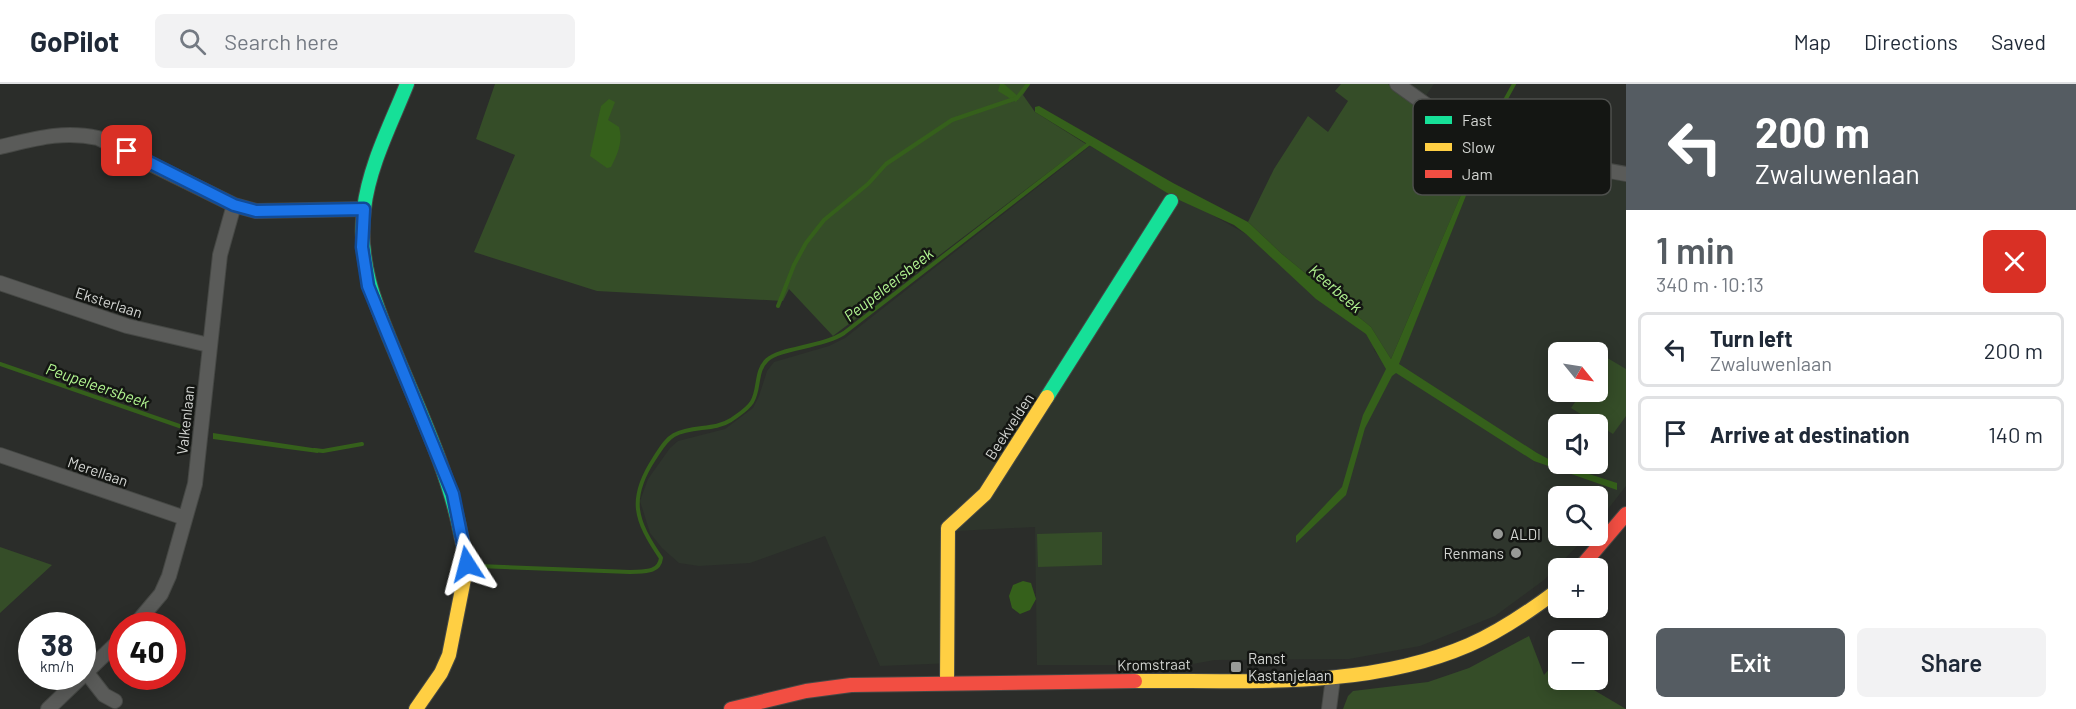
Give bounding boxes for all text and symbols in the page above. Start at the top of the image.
search box [155,14,575,68]
text: GoPilot [30,24,119,58]
icon: search [176,25,209,58]
text: Search here [224,28,339,54]
text: Map [1794,29,1831,54]
text: Directions [1864,29,1958,54]
text: Saved [1991,29,2046,54]
legend [1413,99,1611,195]
text: 200 m [1755,106,1870,156]
icon: left [1656,108,1734,186]
text: Fast [1462,110,1492,129]
pin [101,125,152,176]
icon: arrive [110,134,143,167]
text: Slow [1462,137,1495,156]
text: Zwaluwenlaan [1755,157,1920,189]
text: Jam [1462,164,1493,183]
text: 1 min [1656,228,1735,271]
button: close [1983,230,2046,293]
water label: Peupeleersbeek [840,243,937,325]
water label: Keerbeek [1306,260,1367,316]
text: 340 m · 10:13 [1656,272,1764,296]
street label: Eksterlaan [73,283,145,321]
text: Turn left [1710,325,1793,351]
icon: left [1659,333,1692,366]
text: 200 m [1984,337,2043,363]
north arrow [1548,342,1608,402]
map controls [1548,342,1608,690]
text: Zwaluwenlaan [1710,351,1832,375]
water label: Peupeleersbeek [44,358,152,412]
street label: Valkenlaan [172,385,198,455]
street label: Beekvelden [981,389,1037,463]
button: sound [1548,414,1608,474]
icon: arrive [1659,417,1692,450]
text: Arrive at destination [1710,421,1909,447]
text: 140 m [1988,421,2043,447]
street label: Merellaan [66,452,130,490]
button: search [1548,486,1608,546]
place label: ALDI [1510,525,1541,543]
marker: ALDI [1491,527,1505,541]
position arrow [435,532,499,596]
place label: Renmans [1443,544,1504,562]
marker: Renmans [1509,546,1523,560]
button: + [1548,558,1608,618]
speed limit sign: 40 [108,612,186,690]
text: 38 [41,626,73,662]
button: Exit [1656,628,1845,697]
button: Share [1857,628,2046,697]
button: − [1548,630,1608,690]
place label: Ranst Kastanjelaan [1248,649,1332,684]
street label: Kromstraat [1117,654,1191,674]
text: km/h [40,657,74,675]
marker: Ranst Kastanjelaan [1229,660,1243,674]

